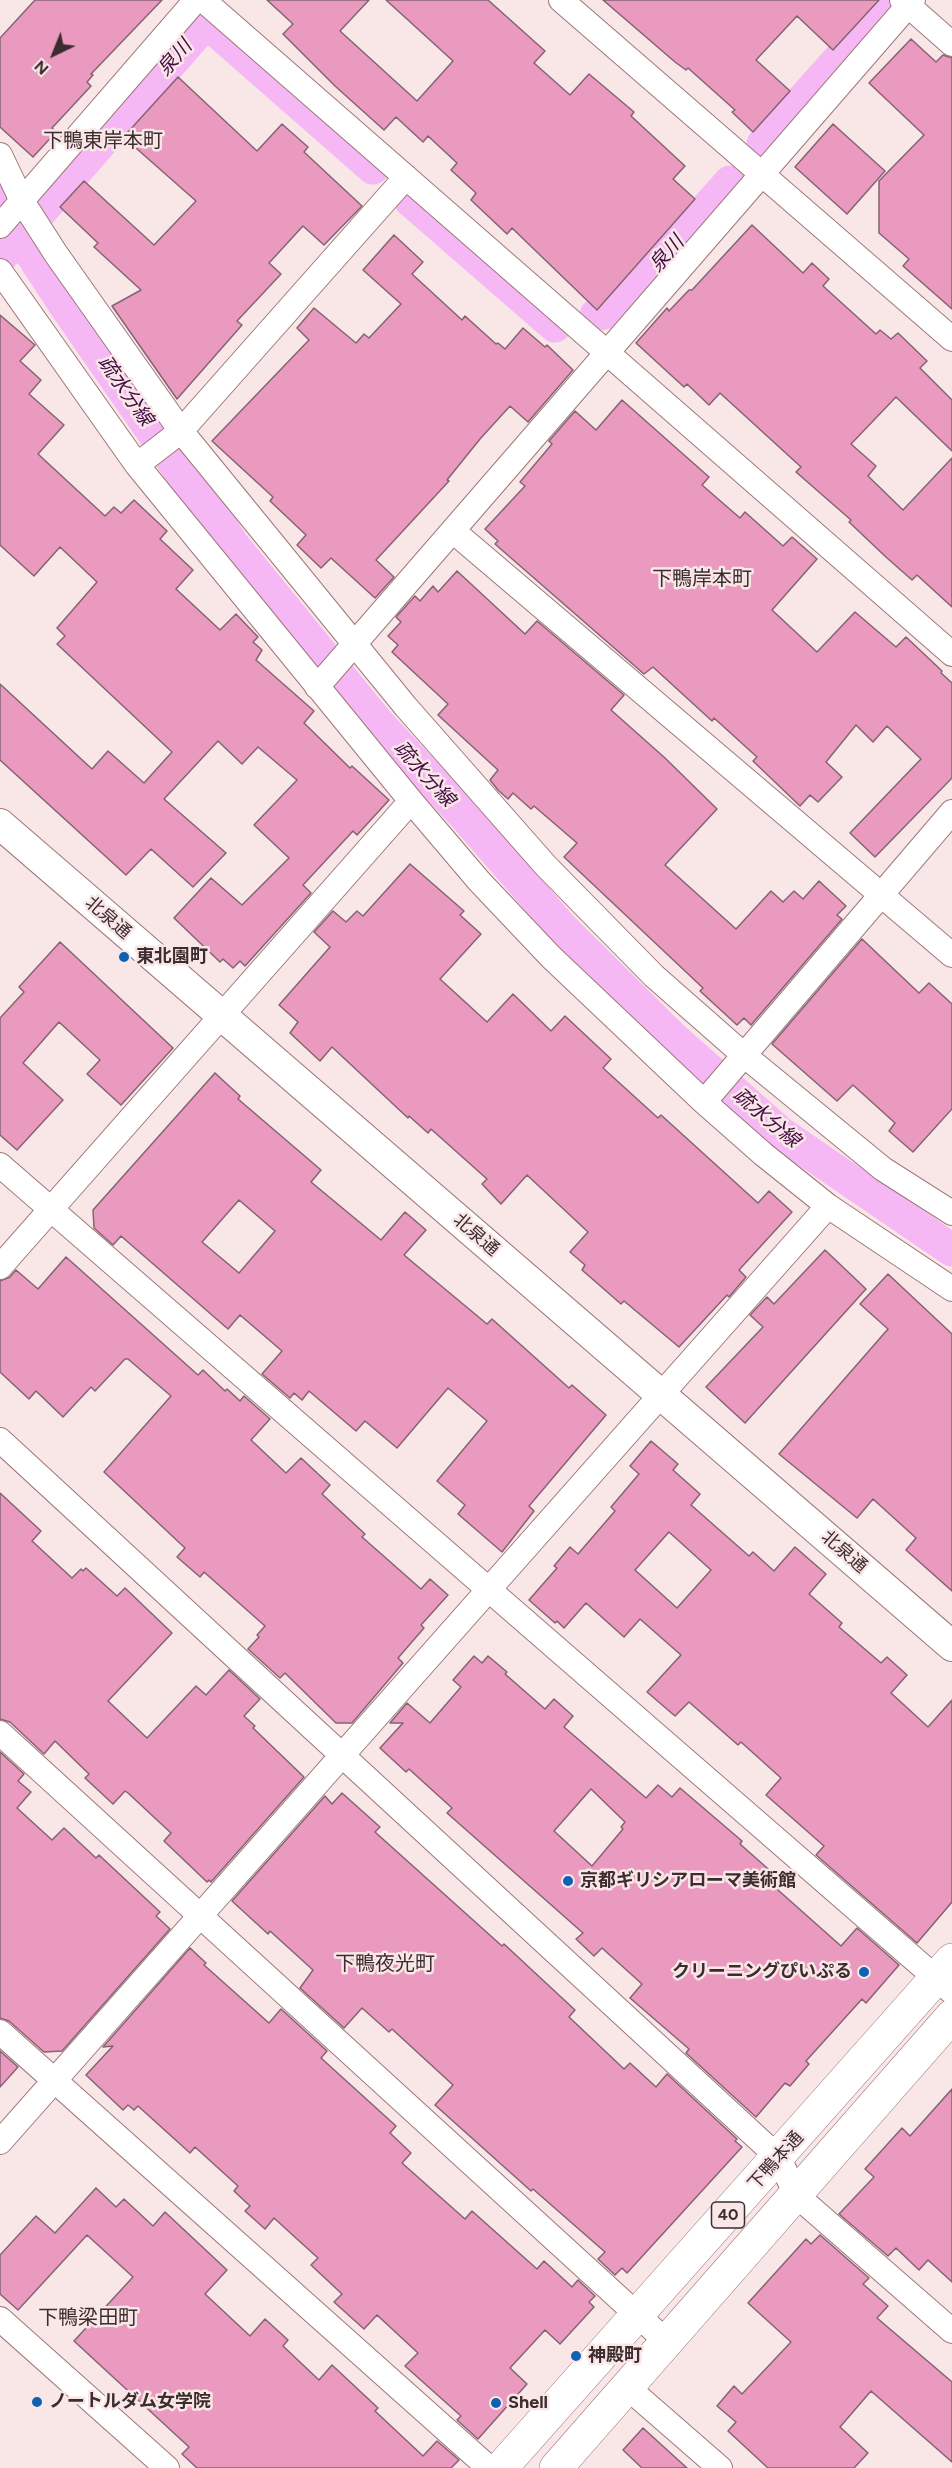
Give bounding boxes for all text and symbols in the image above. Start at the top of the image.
north arrow [24,24,84,84]
water label: 泉川 [153,35,197,81]
text: N [30,56,52,79]
district label: 下鴨東岸本町 [43,129,163,153]
water label: 泉川 [645,231,689,277]
water label: 疏水分線 [92,351,158,431]
district label: 下鴨岸本町 [652,567,752,591]
water label: 疏水分線 [388,736,460,812]
street label: 北泉通 [81,892,135,944]
place label: 東北園町 [136,946,208,968]
marker: 東北園町 [117,950,131,964]
water label: 疏水分線 [728,1083,804,1153]
street label: 北泉通 [449,1209,503,1261]
street label: 北泉通 [817,1526,871,1578]
place label: 京都ギリシアローマ美術館 [580,1870,796,1892]
marker: 京都ギリシアローマ美術館 [561,1874,575,1888]
district label: 下鴨夜光町 [335,1952,435,1976]
place label: クリーニングぴいぷる [672,1961,852,1983]
marker: クリーニングぴいぷる [857,1965,871,1979]
street label: 下鴨本通 [744,2127,808,2195]
road number: 40 [712,2202,744,2228]
district label: 下鴨梁田町 [38,2306,138,2330]
place label: 神殿町 [588,2345,642,2367]
marker: 神殿町 [569,2349,583,2363]
place label: ノートルダム女学院 [49,2391,211,2413]
place label: Shell [508,2392,548,2414]
marker: ノートルダム女学院 [30,2395,44,2409]
marker: Shell [489,2396,503,2410]

